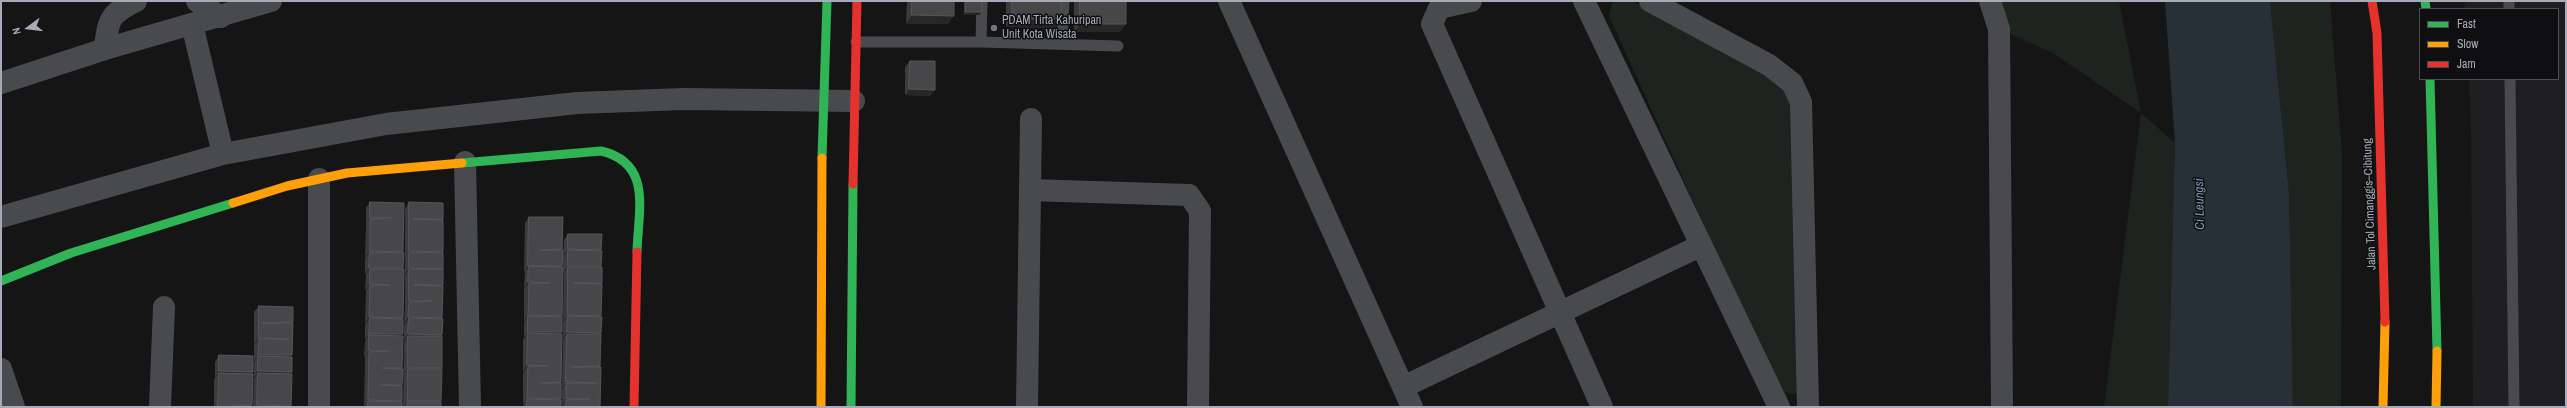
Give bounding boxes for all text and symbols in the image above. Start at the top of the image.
north arrow [8,8,48,48]
legend [2419,8,2559,80]
place label: PDAM Tirta Kahuripan Unit Kota Wisata [1002,14,1101,42]
text: Fast [2457,16,2476,32]
marker: PDAM Tirta Kahuripan Unit Kota Wisata [989,23,999,33]
text: N [9,26,24,36]
text: Slow [2457,36,2478,52]
text: Jam [2457,56,2476,72]
street label: Jalan Tol Cimanggis–Cibitung [2361,138,2379,270]
water label: Ci Leungsi [2192,178,2208,230]

